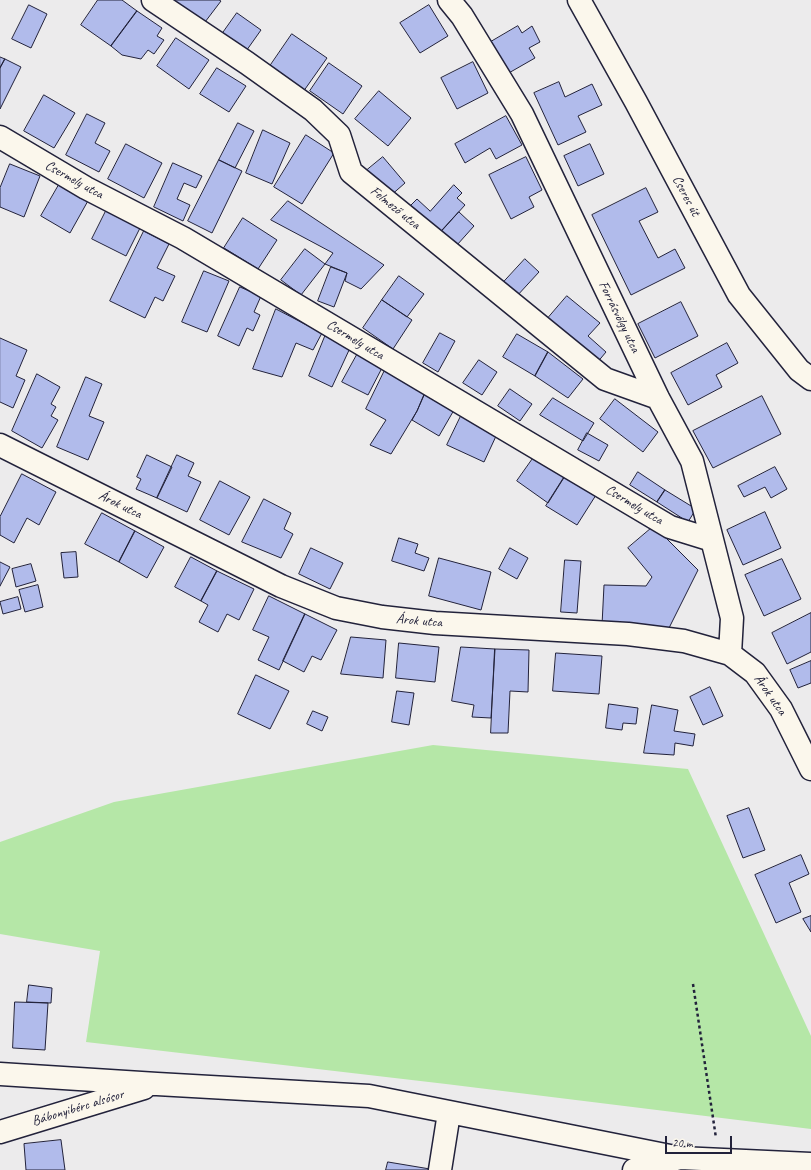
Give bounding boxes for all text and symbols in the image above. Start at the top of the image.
street label: Csermely utca [42,157,106,203]
street label: Cseres út [668,173,704,219]
street label: Felmező utca [367,183,423,233]
street label: Forrásvölgy utca [594,279,644,355]
street label: Csermely utca [323,316,387,364]
street label: Csermely utca [602,481,666,529]
street label: Árok utca [96,487,144,523]
street label: Árok utca [395,611,443,631]
street label: Árok utca [750,671,790,719]
street label: Bábonyibérc alsósor [30,1086,126,1130]
scale bar [667,1128,734,1154]
text: 20 m [672,1135,692,1151]

